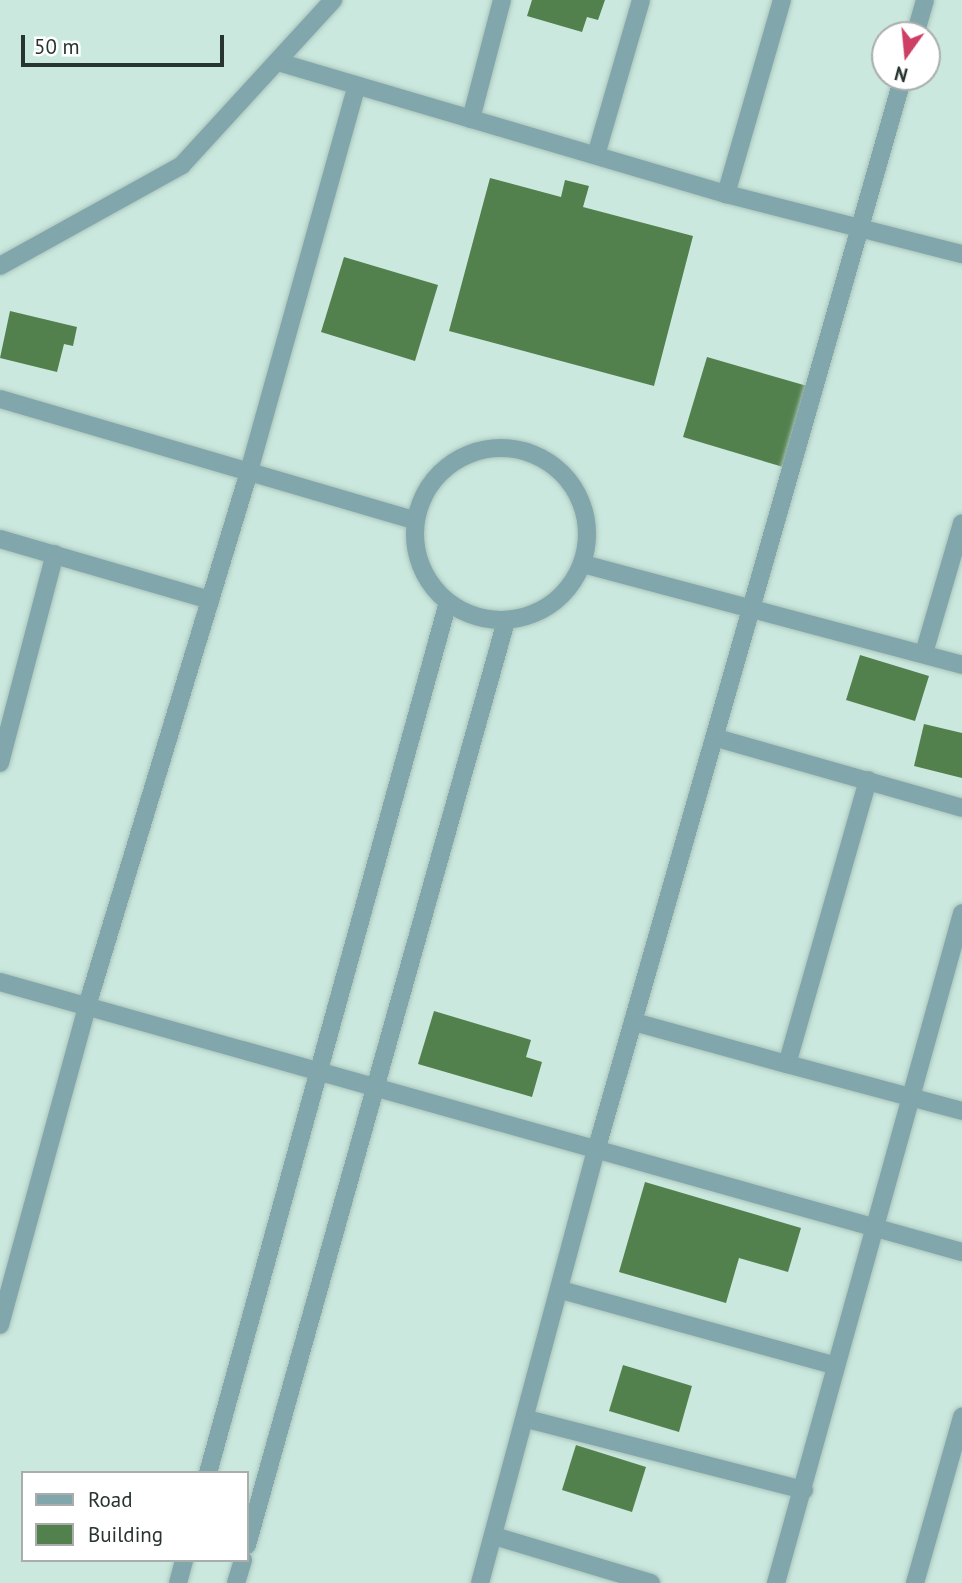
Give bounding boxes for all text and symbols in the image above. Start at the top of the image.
scale bar [24,21,228,65]
north arrow [871,21,941,91]
text: 50 m [34,33,80,60]
text: N [892,61,910,88]
legend [21,1471,248,1562]
text: Road [88,1486,132,1513]
text: Building [88,1521,163,1548]

